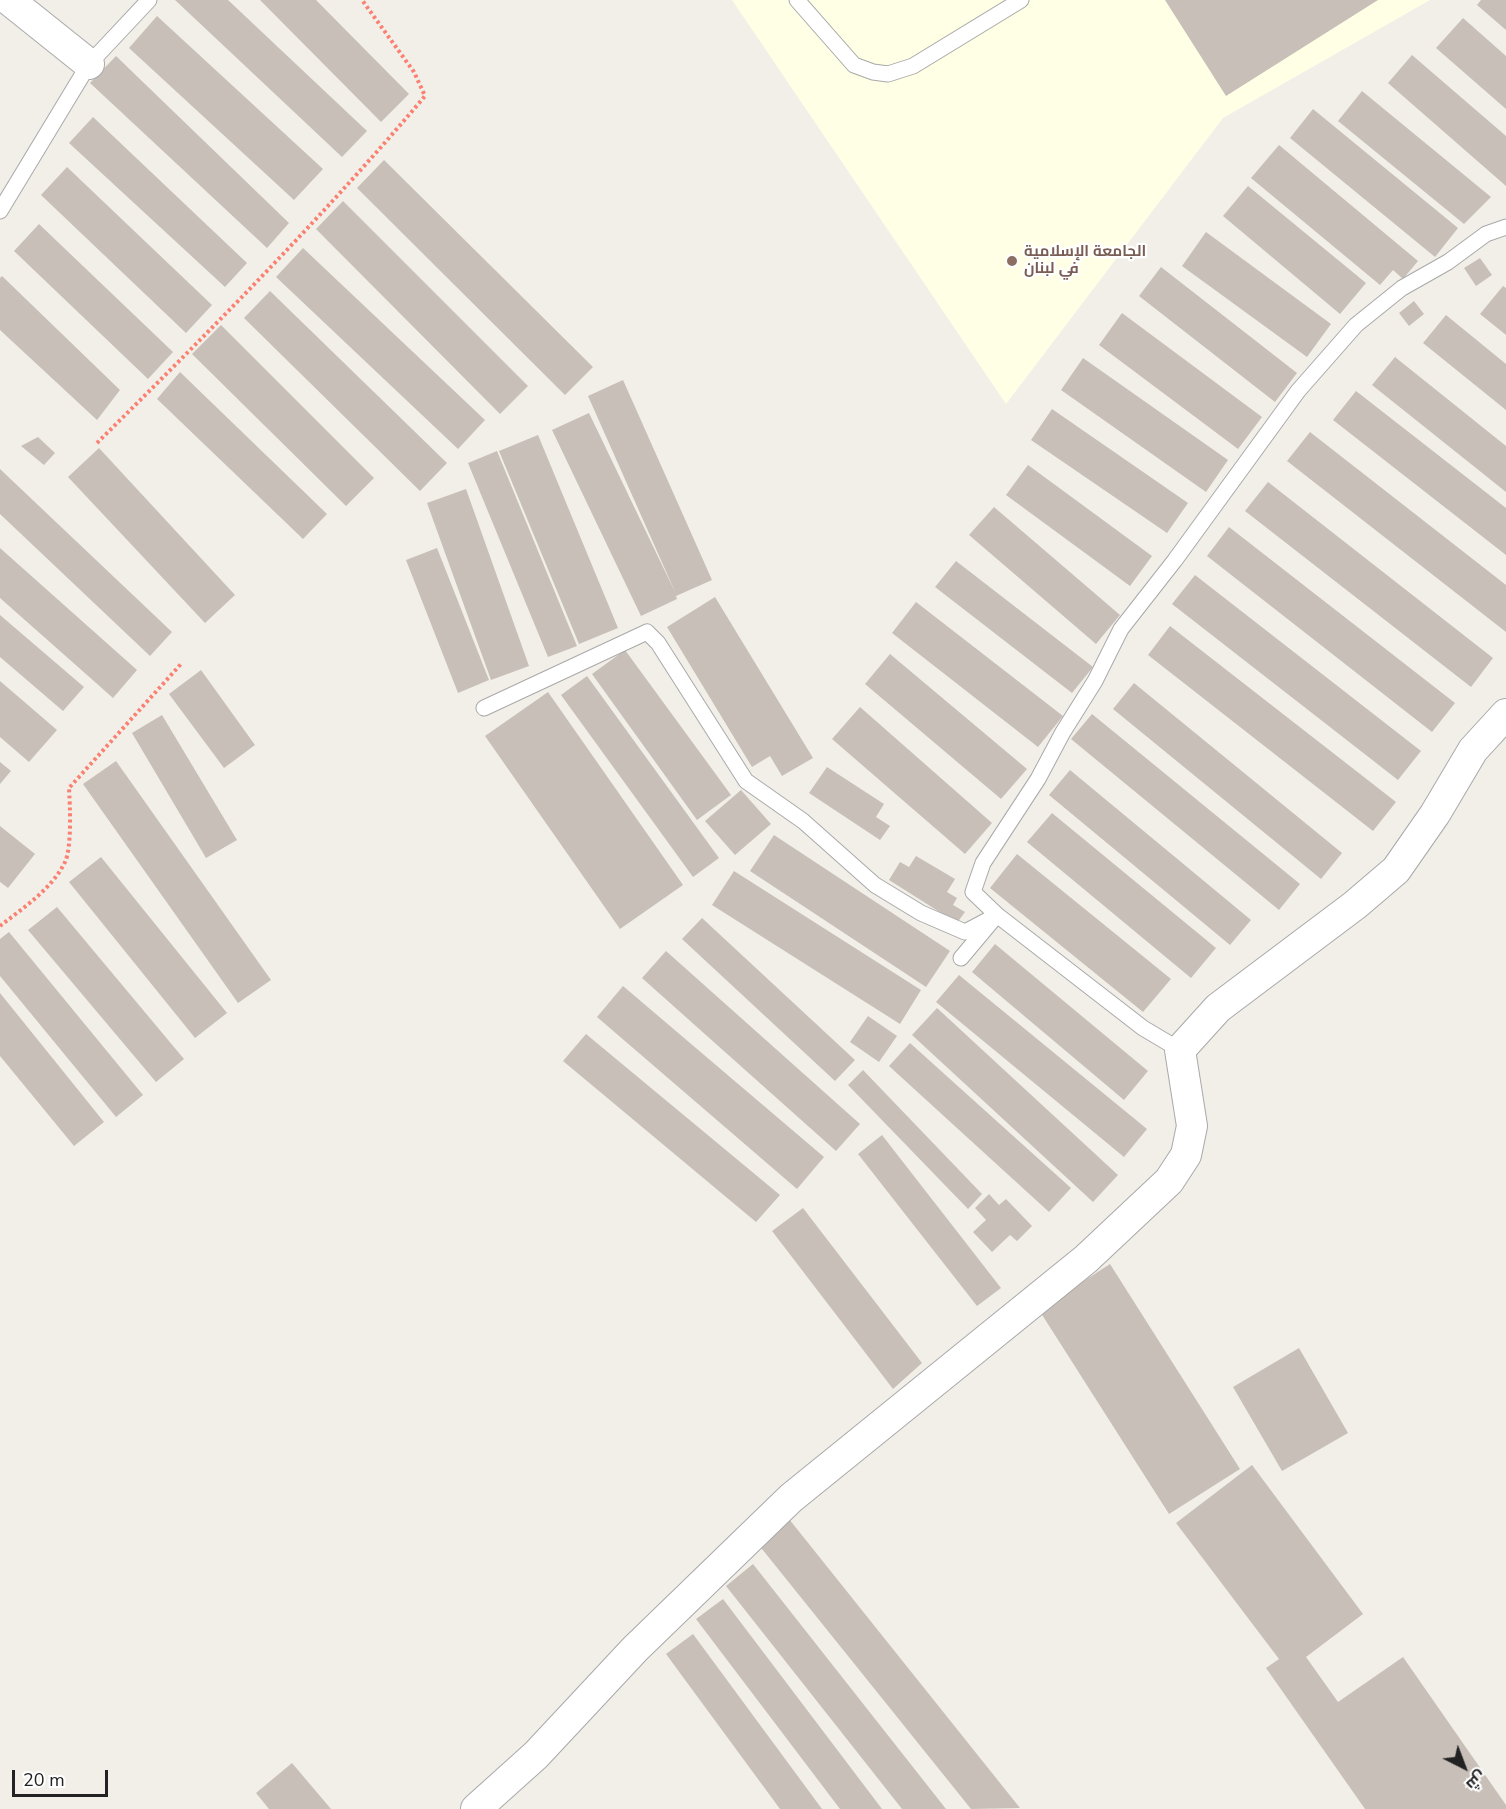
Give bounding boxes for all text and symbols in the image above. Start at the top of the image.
place label: الجامعة الإسلامية في لبنان [1024,243,1146,278]
marker: الجامعة الإسلامية في لبنان [1005,254,1019,268]
north arrow [1434,1737,1494,1797]
scale bar [15,1758,111,1796]
text: ش [1461,1765,1491,1795]
text: 20 m [23,1768,65,1792]

